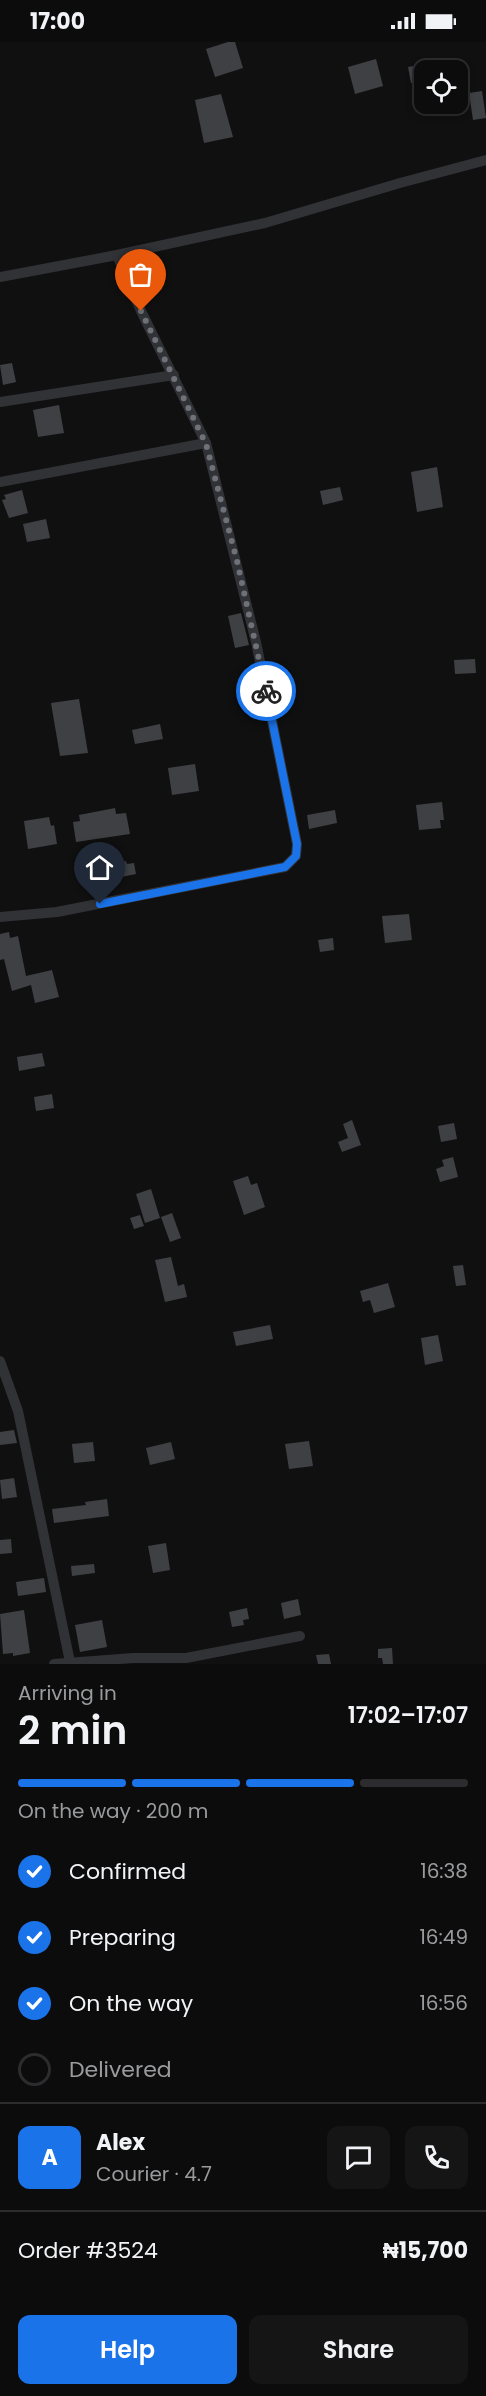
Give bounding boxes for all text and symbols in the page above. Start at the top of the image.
text: 17:00 [30,6,85,37]
map controls [414,60,468,114]
button: locate [414,60,468,114]
pin [115,249,166,311]
icon: bag [124,258,157,291]
courier [236,661,296,721]
icon: bike [250,675,283,708]
pin [74,842,125,904]
icon: home [83,851,116,884]
text: Arriving in [18,1679,117,1707]
text: 17:02–17:07 [348,1700,468,1731]
text: 2 min [18,1703,127,1758]
text: On the way · 200 m [18,1797,208,1825]
icon: check [18,1855,51,1888]
text: Confirmed [69,1856,186,1887]
text: 16:38 [420,1857,468,1885]
icon: check [18,1921,51,1954]
text: Preparing [69,1922,176,1953]
text: 16:49 [419,1923,468,1951]
icon: check [18,1987,51,2020]
text: On the way [69,1988,193,2019]
text: 16:56 [419,1989,468,2017]
text: Delivered [69,2054,172,2085]
button: chat [327,2126,390,2189]
button: phone [405,2126,468,2189]
text: Alex [96,2127,145,2158]
text: A [41,2142,58,2173]
text: Courier · 4.7 [96,2160,212,2188]
text: Order #3524 [18,2235,158,2266]
text: ₦15,700 [383,2235,468,2266]
button: Help [18,2315,237,2384]
button: Share [249,2315,468,2384]

